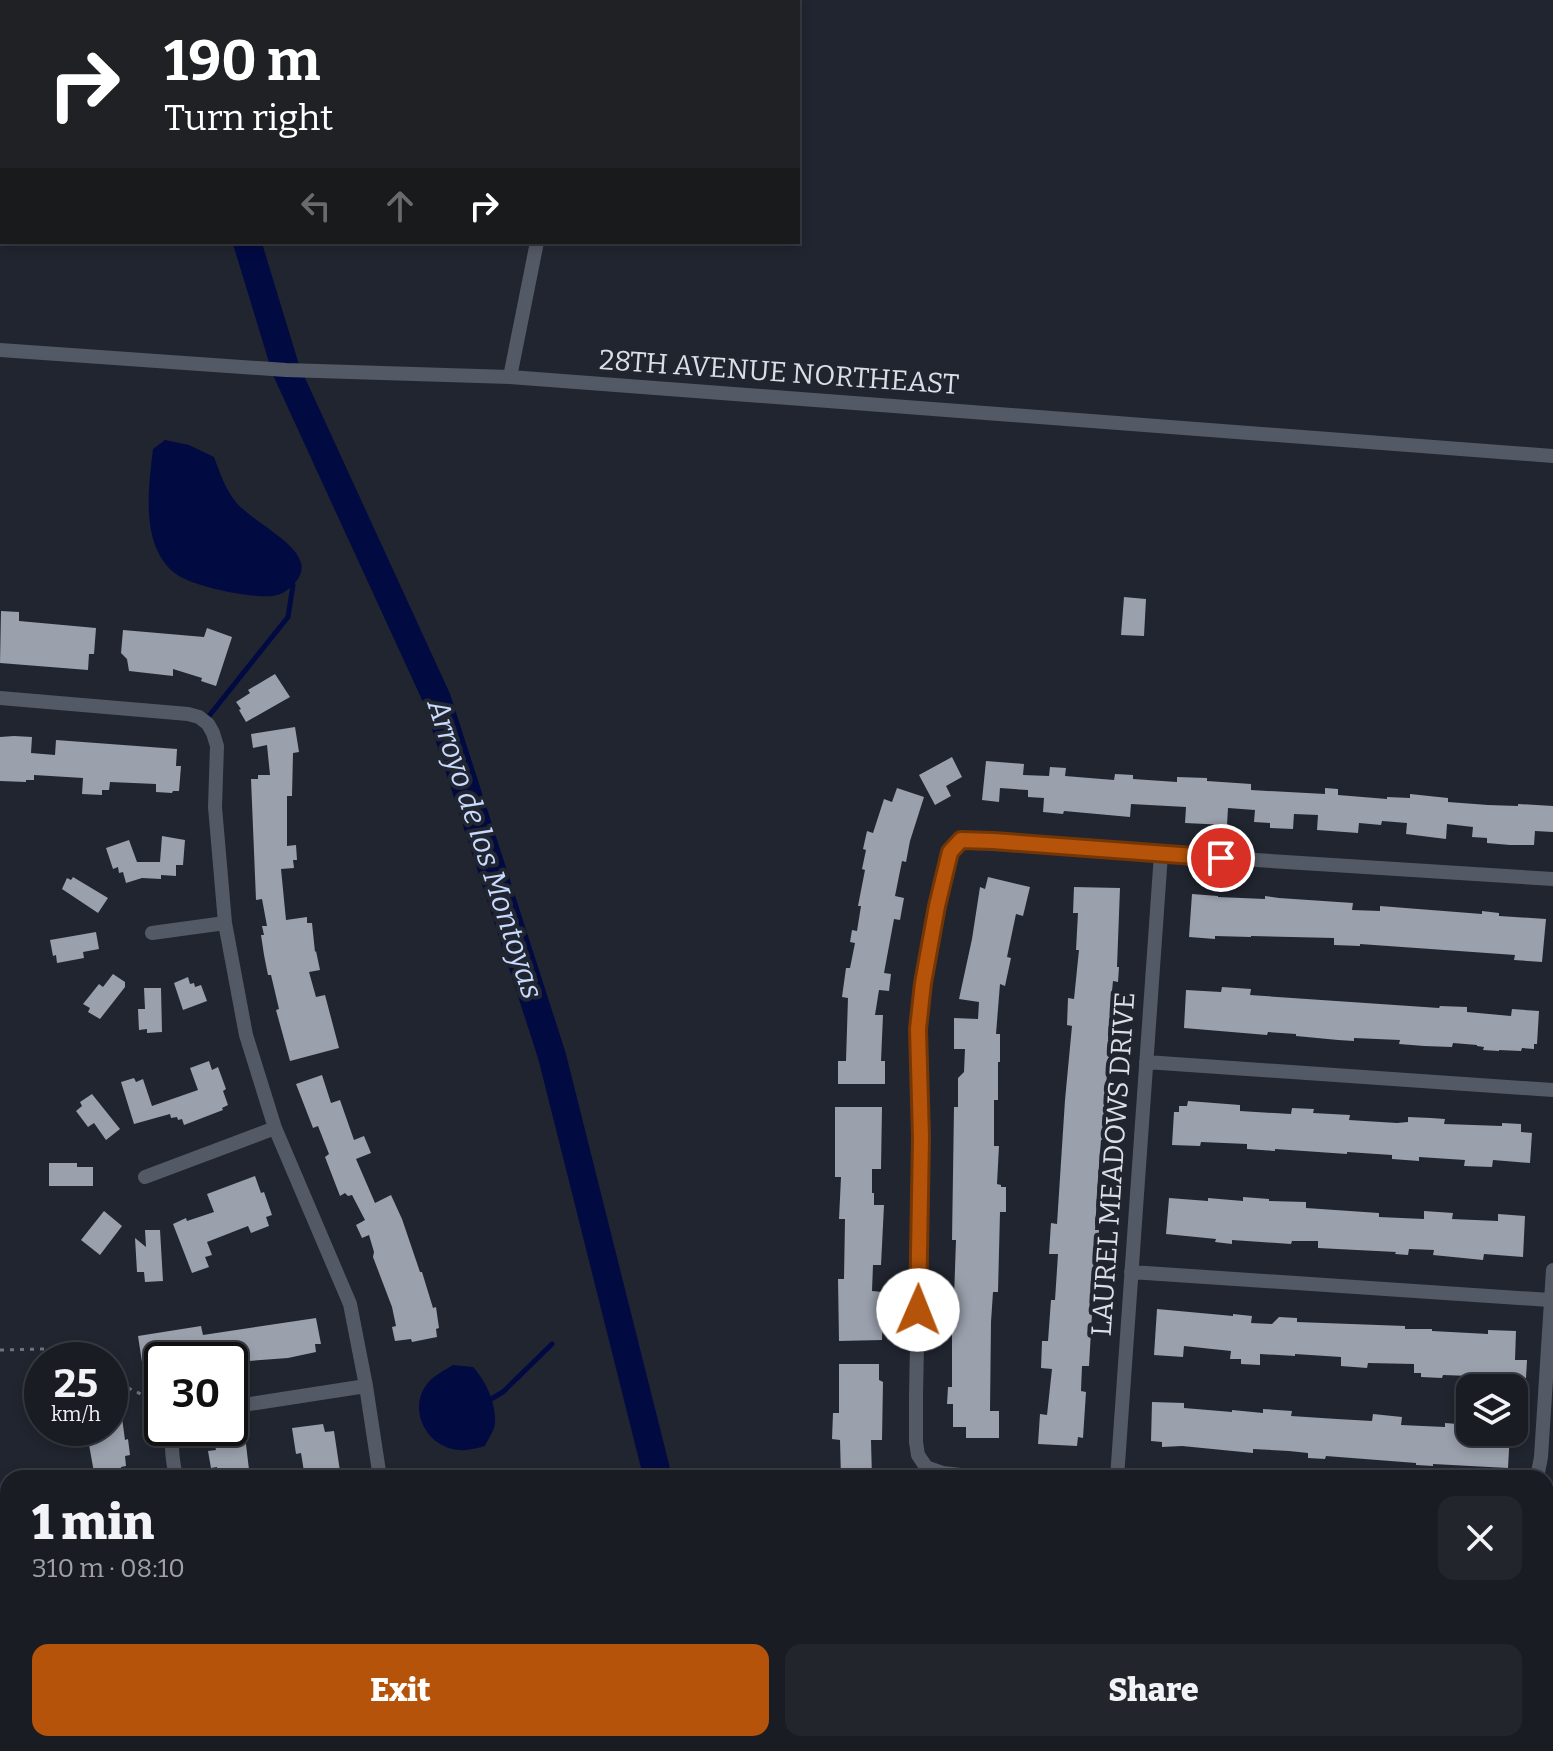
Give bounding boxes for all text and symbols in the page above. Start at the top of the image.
text: 190 m [164,28,320,95]
icon: right [32,32,136,136]
text: Turn right [164,96,333,140]
icon: left [294,184,338,228]
icon: ahead [378,184,422,228]
icon: right [462,184,506,228]
street label: 28TH AVENUE NORTHEAST [598,343,960,401]
water label: Arroyo de los Montoyas [419,693,550,1003]
pin [1187,824,1255,892]
icon: arrive [1199,836,1243,880]
street label: LAUREL MEADOWS DRIVE [1085,991,1141,1337]
position arrow [876,1268,960,1352]
speed limit sign: 30 [144,1342,248,1446]
text: 25 [54,1360,98,1408]
map controls [1456,1374,1528,1446]
button: layers [1456,1374,1528,1446]
text: km/h [51,1402,101,1426]
text: 1 min [32,1494,154,1552]
button: close [1438,1496,1522,1580]
text: 310 m · 08:10 [32,1553,185,1584]
button: Exit [32,1644,769,1736]
button: Share [785,1644,1522,1736]

